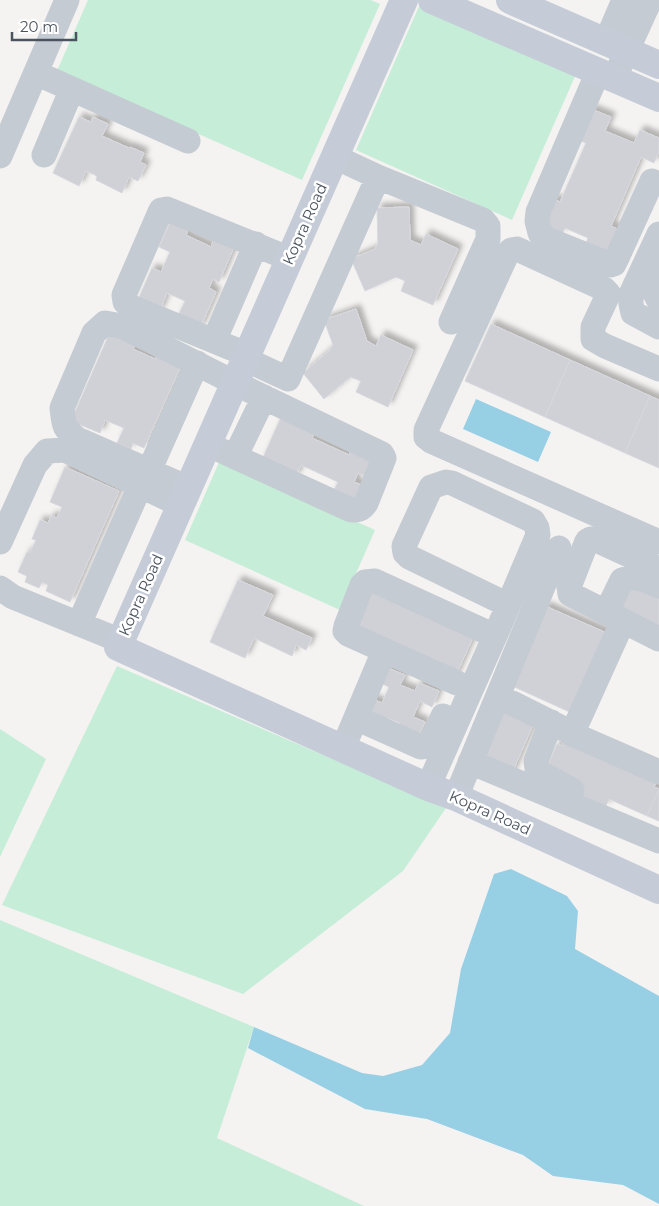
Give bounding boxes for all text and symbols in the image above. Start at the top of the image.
scale bar [12,10,76,42]
text: 20 m [20,17,58,36]
street label: Kopra Road [278,180,331,268]
street label: Kopra Road [114,551,167,639]
street label: Kopra Road [446,786,534,839]

